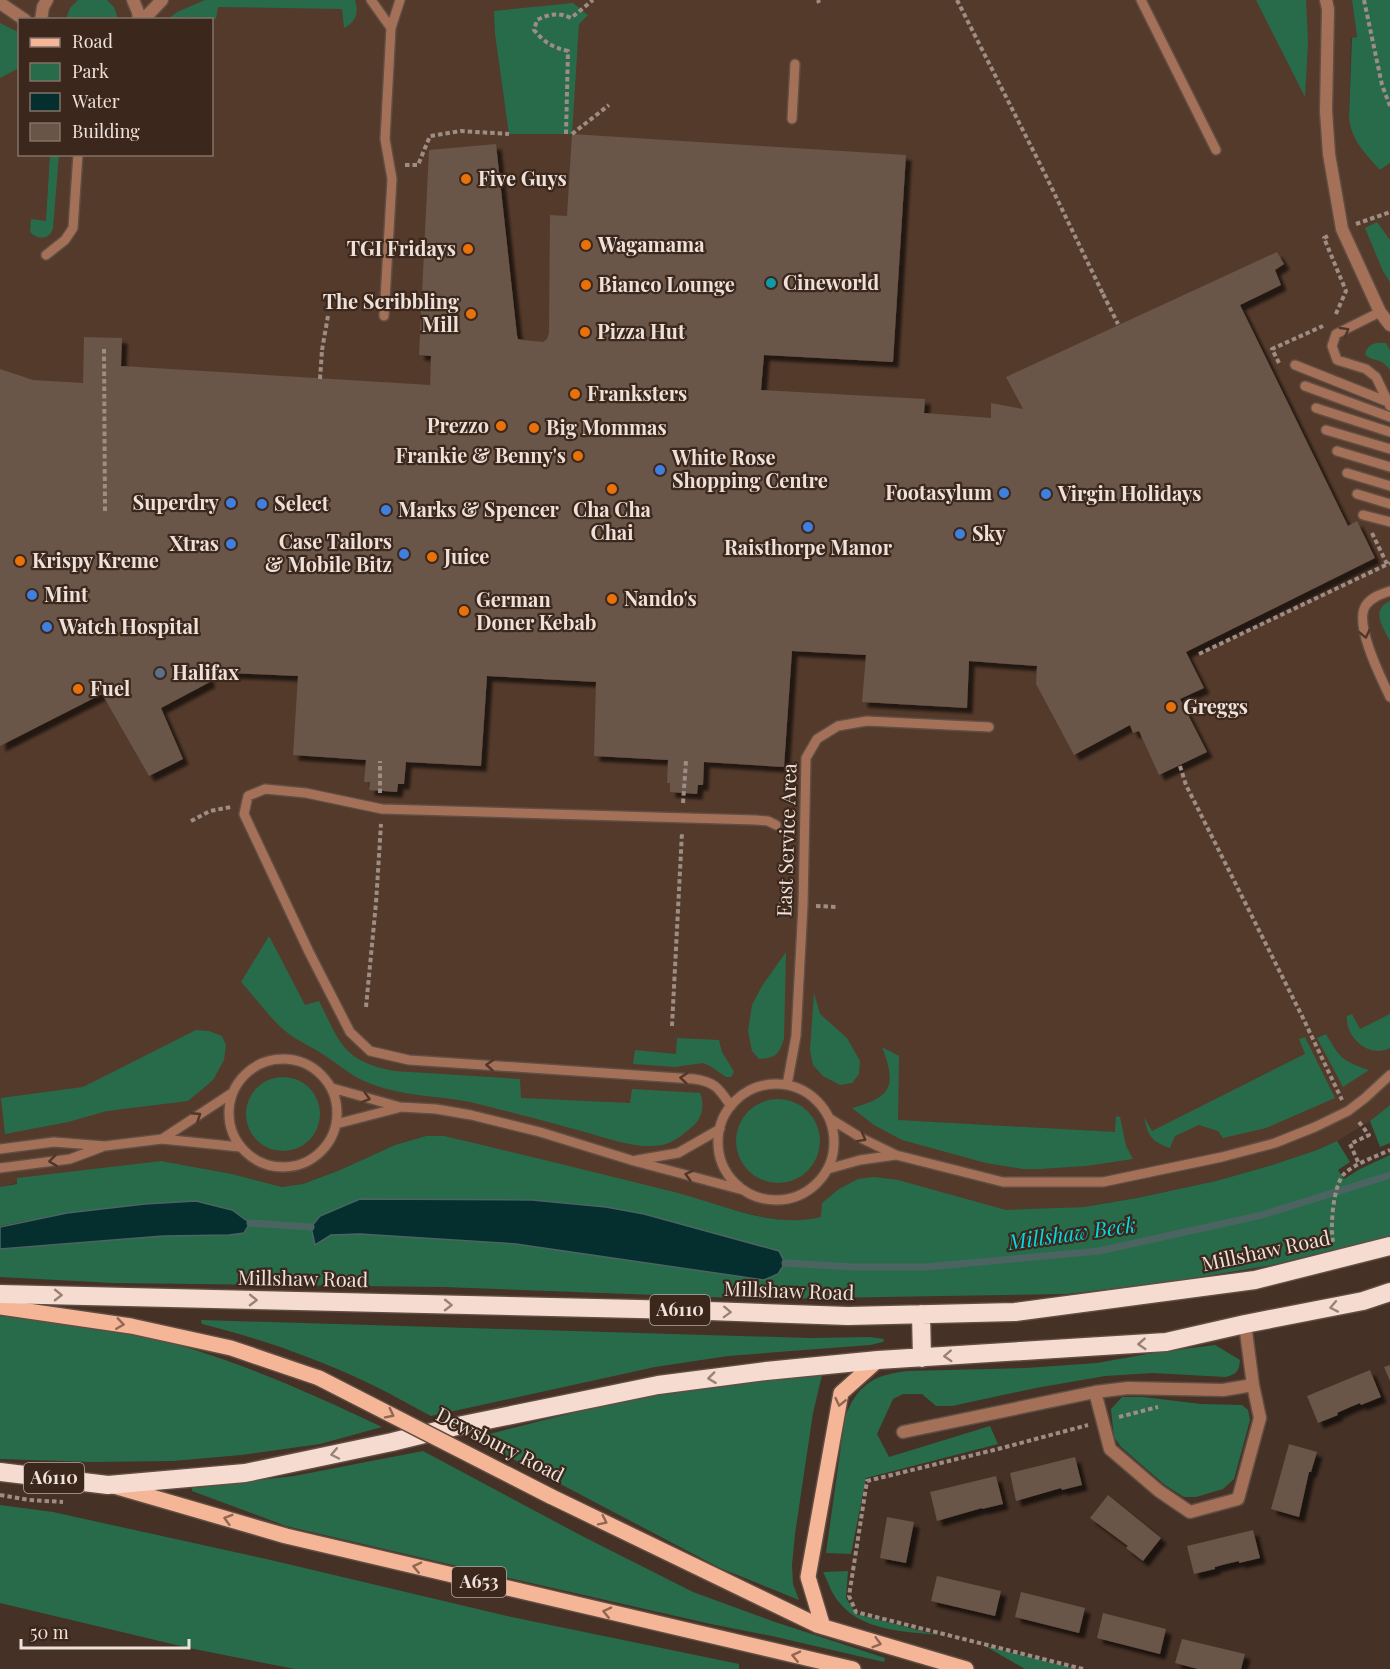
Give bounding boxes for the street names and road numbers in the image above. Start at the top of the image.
street label: East Service Area [769,763,802,917]
street label: Millshaw Road [1199,1223,1333,1276]
street label: Millshaw Road [237,1263,369,1292]
street label: Millshaw Road [723,1274,855,1305]
road number: A6110 [650,1295,710,1325]
street label: Dewsbury Road [432,1400,570,1488]
road number: A6110 [24,1463,84,1493]
road number: A653 [452,1567,506,1597]

